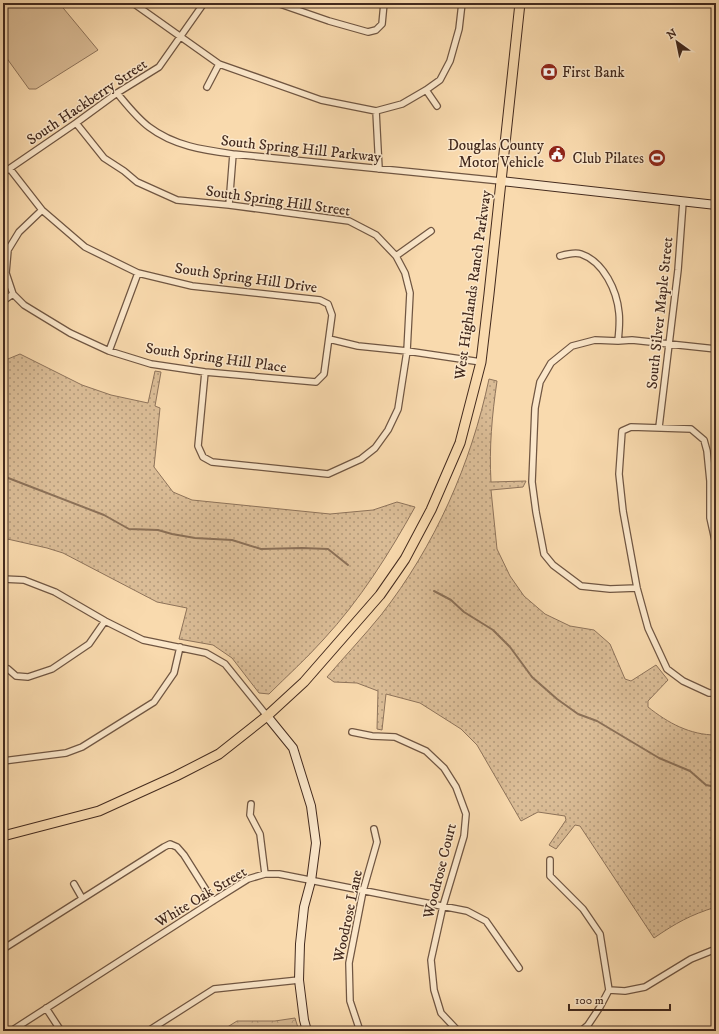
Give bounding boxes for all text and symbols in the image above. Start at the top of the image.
north arrow [657,22,697,62]
text: N [664,26,680,43]
street label: South Hackberry Street [23,55,151,149]
bank icon: First Bank [539,62,559,82]
place label: First Bank [562,63,625,82]
street label: South Spring Hill Parkway [220,131,383,167]
place label: Douglas County Motor Vehicle [448,136,545,172]
public building icon: Douglas County Motor Vehicle [547,144,567,164]
sports icon: Club Pilates [647,148,667,168]
place label: Club Pilates [573,149,644,168]
street label: South Spring Hill Street [205,181,352,221]
street label: West Highlands Ranch Parkway [450,188,496,382]
street label: South Silver Maple Street [643,236,677,390]
street label: South Spring Hill Drive [174,259,318,297]
street label: South Spring Hill Place [144,339,288,377]
street label: Woodrose Court [419,821,461,921]
street label: White Oak Street [151,862,250,932]
street label: Woodrose Lane [329,868,367,965]
scale bar [569,986,670,1012]
text: 100 m [575,993,604,1008]

